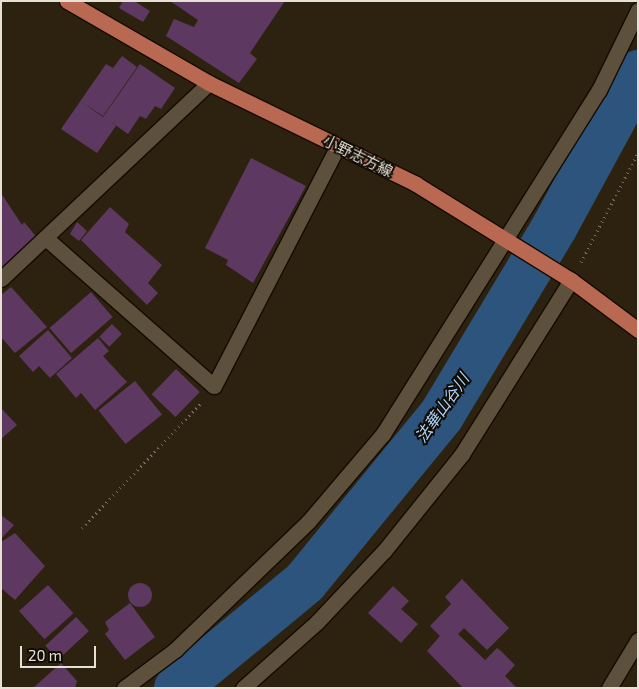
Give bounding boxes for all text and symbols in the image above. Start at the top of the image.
street label: 小野志方線 [320,131,396,181]
water label: 法華山谷川 [411,370,473,446]
scale bar [22,636,99,668]
text: 20 m [28,646,62,664]

